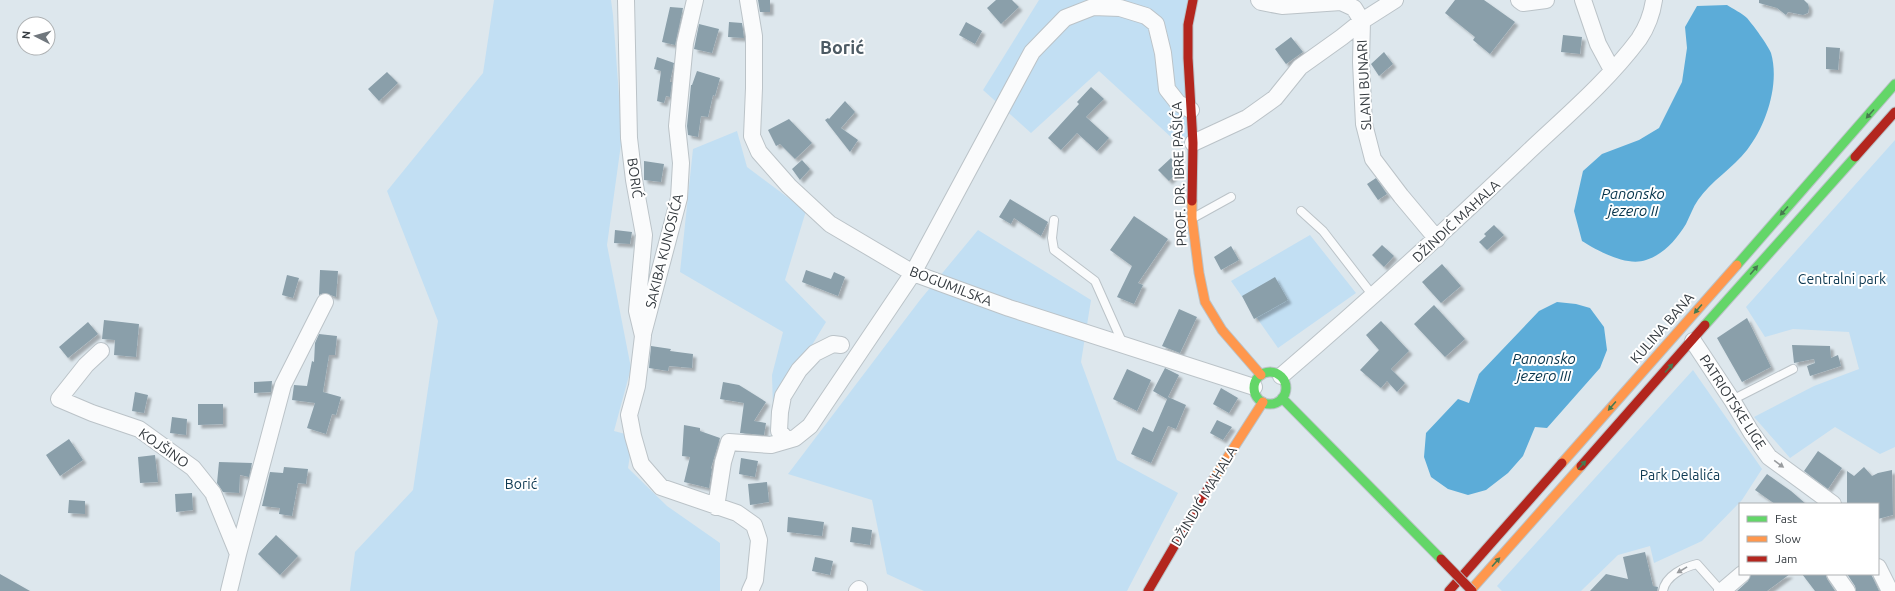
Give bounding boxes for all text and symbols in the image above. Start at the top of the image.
north arrow [16,16,56,56]
text: N [20,30,32,40]
district label: Borić [820,37,864,57]
street label: SLANI BUNARI [1354,39,1374,131]
street label: PROF. DR. IBRE PAŠIĆA [1167,101,1190,247]
one-way arrow [1866,109,1875,119]
street label: BORIĆ [624,157,647,200]
street label: DŽINDIĆ MAHALA [1408,176,1503,266]
water label: Panonsko jezero II [1601,185,1665,219]
street label: SAKIBA KUNOSIĆA [641,192,686,310]
one-way arrow [1780,207,1789,216]
street label: BOGUMILSKA [907,263,995,309]
one-way arrow [1750,265,1759,275]
park label: Centralni park [1798,271,1886,287]
street label: KULINA BANA [1627,289,1697,367]
one-way arrow [1693,304,1702,314]
water label: Panonsko jezero III [1512,350,1576,384]
street label: PATRIOTSKE LIGE [1696,352,1770,452]
one-way arrow [1664,362,1673,373]
one-way arrow [1608,402,1617,411]
street label: KOJŠINO [136,424,193,471]
street label: DŽINDIĆ MAHALA [1167,443,1240,549]
one-way arrow [1578,460,1587,470]
one-way arrow [1773,460,1784,468]
park label: Park Delalića [1640,467,1720,483]
park label: Borić [505,476,538,492]
legend [1739,503,1879,575]
text: Fast [1775,512,1797,525]
text: Slow [1775,532,1801,545]
text: Jam [1775,552,1797,565]
one-way arrow [1491,557,1501,567]
one-way arrow [1676,566,1688,573]

